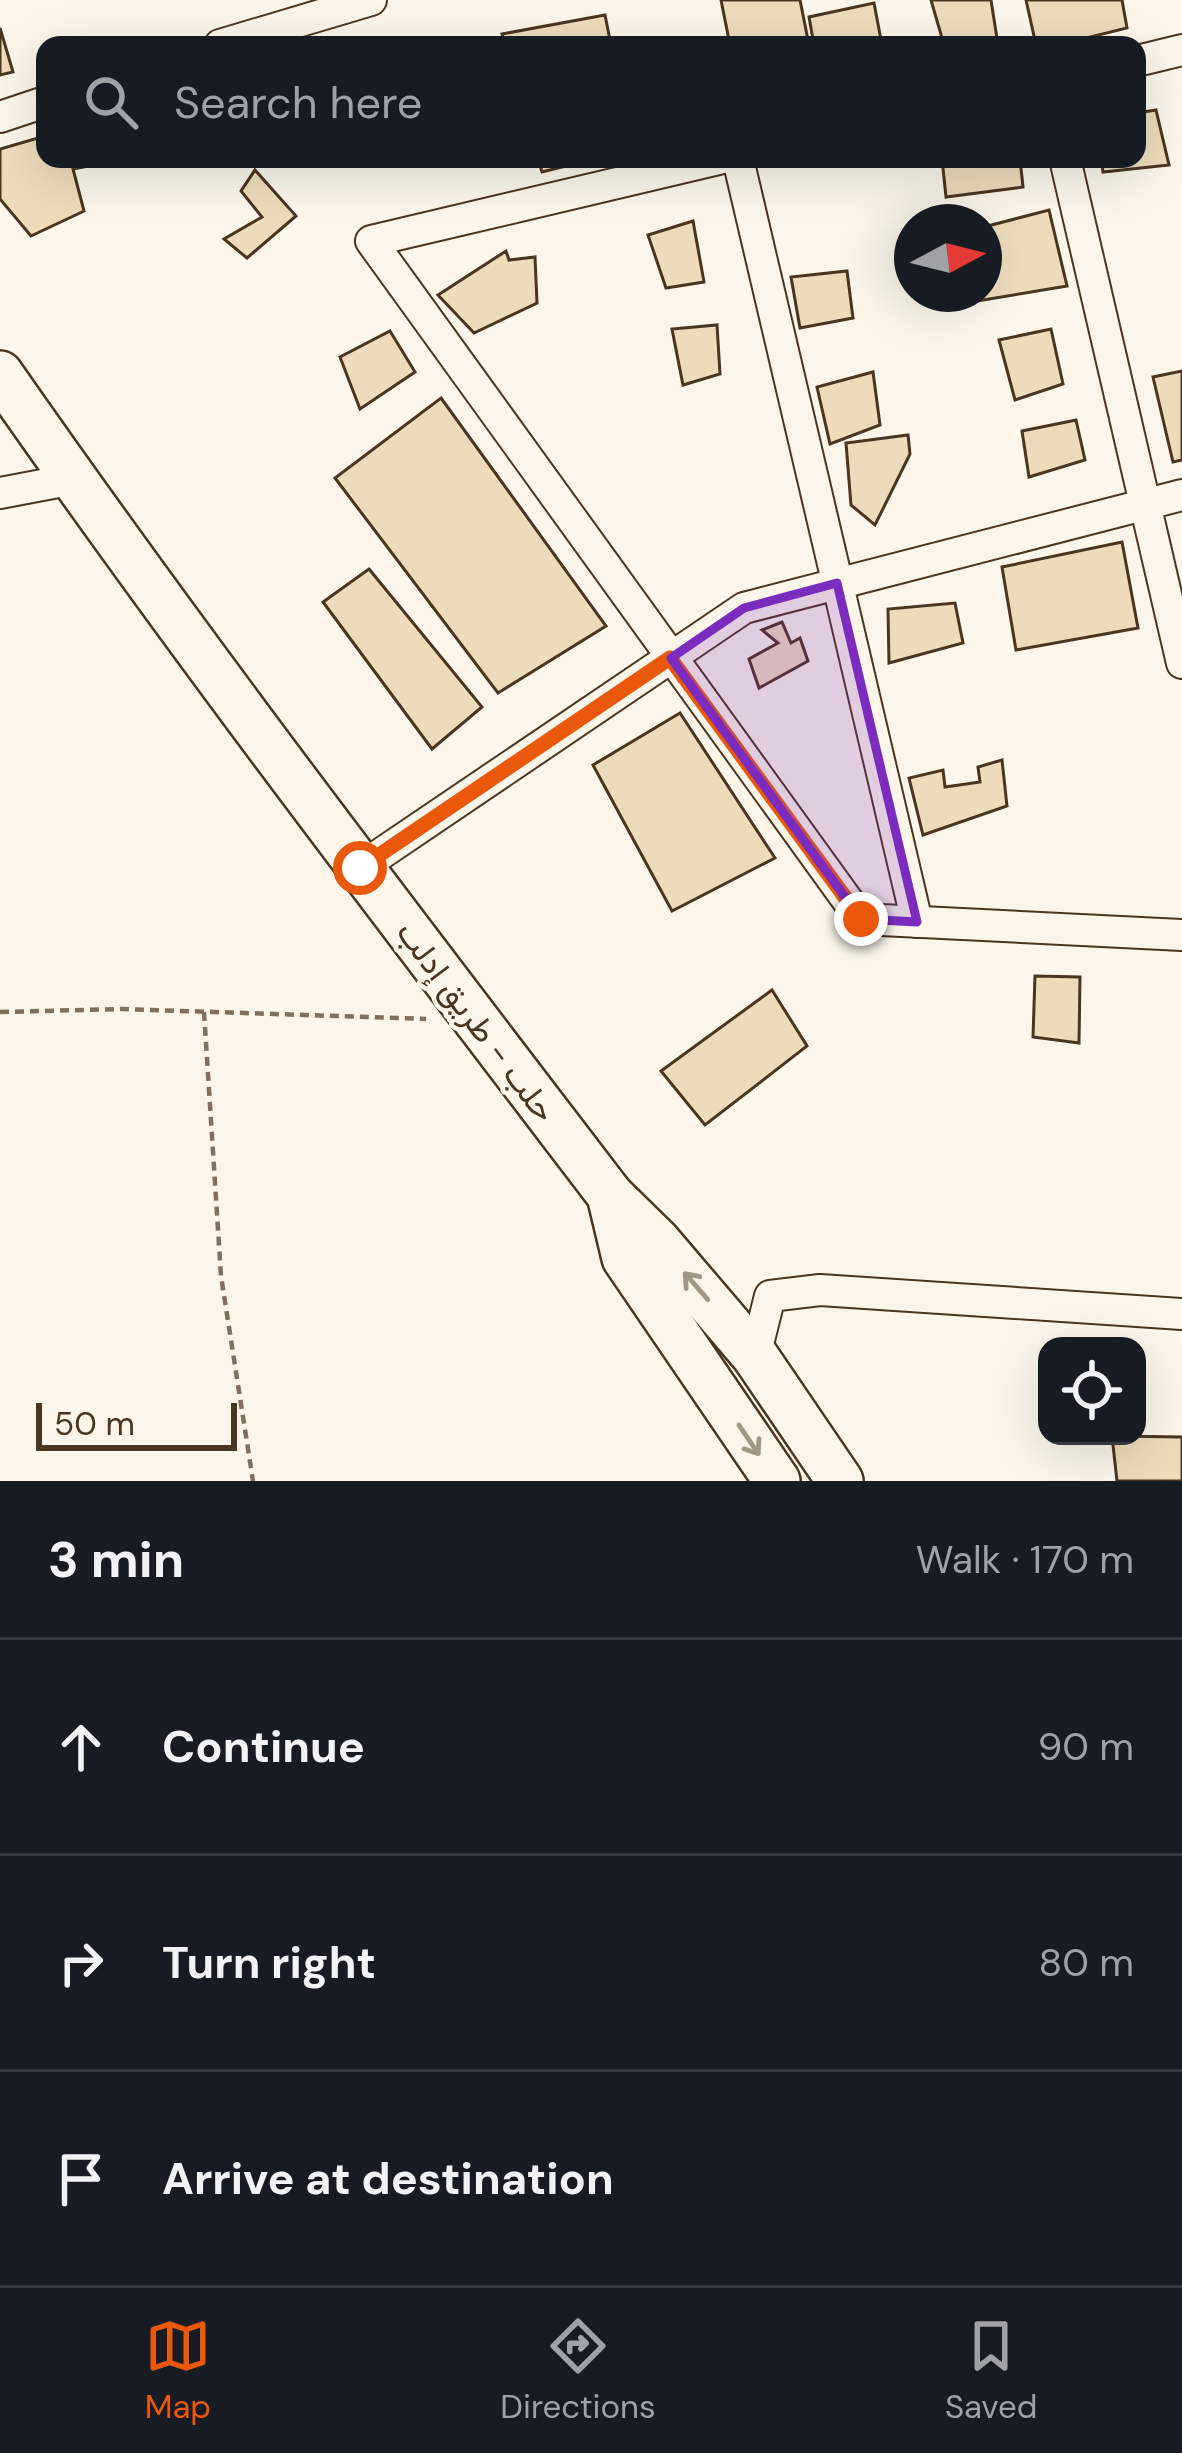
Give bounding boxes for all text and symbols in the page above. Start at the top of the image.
search box [36,36,1146,168]
icon: search [78,69,144,135]
text: Search here [174,73,422,132]
north arrow [894,204,1002,312]
route start [333,841,387,895]
route end [834,892,888,946]
street label: حلب - طريق إدلب [387,912,566,1130]
one-way arrow [682,1271,710,1302]
map controls [1038,1337,1146,1445]
button: locate [1038,1337,1146,1445]
scale bar [36,1397,237,1450]
text: 50 m [54,1402,135,1445]
one-way arrow [736,1423,761,1456]
text: 3 min [48,1526,184,1593]
text: Walk · 170 m [916,1534,1134,1585]
icon: ahead [48,1714,114,1780]
text: Continue [162,1717,365,1776]
text: 90 m [1038,1721,1134,1772]
icon: right [48,1930,114,1996]
text: Turn right [162,1933,376,1992]
text: 80 m [1038,1937,1134,1988]
icon: arrive [48,2146,114,2212]
text: Arrive at destination [162,2149,614,2208]
tab: Map [145,2313,211,2428]
tab: Directions [500,2313,656,2428]
tab: Saved [945,2313,1037,2428]

